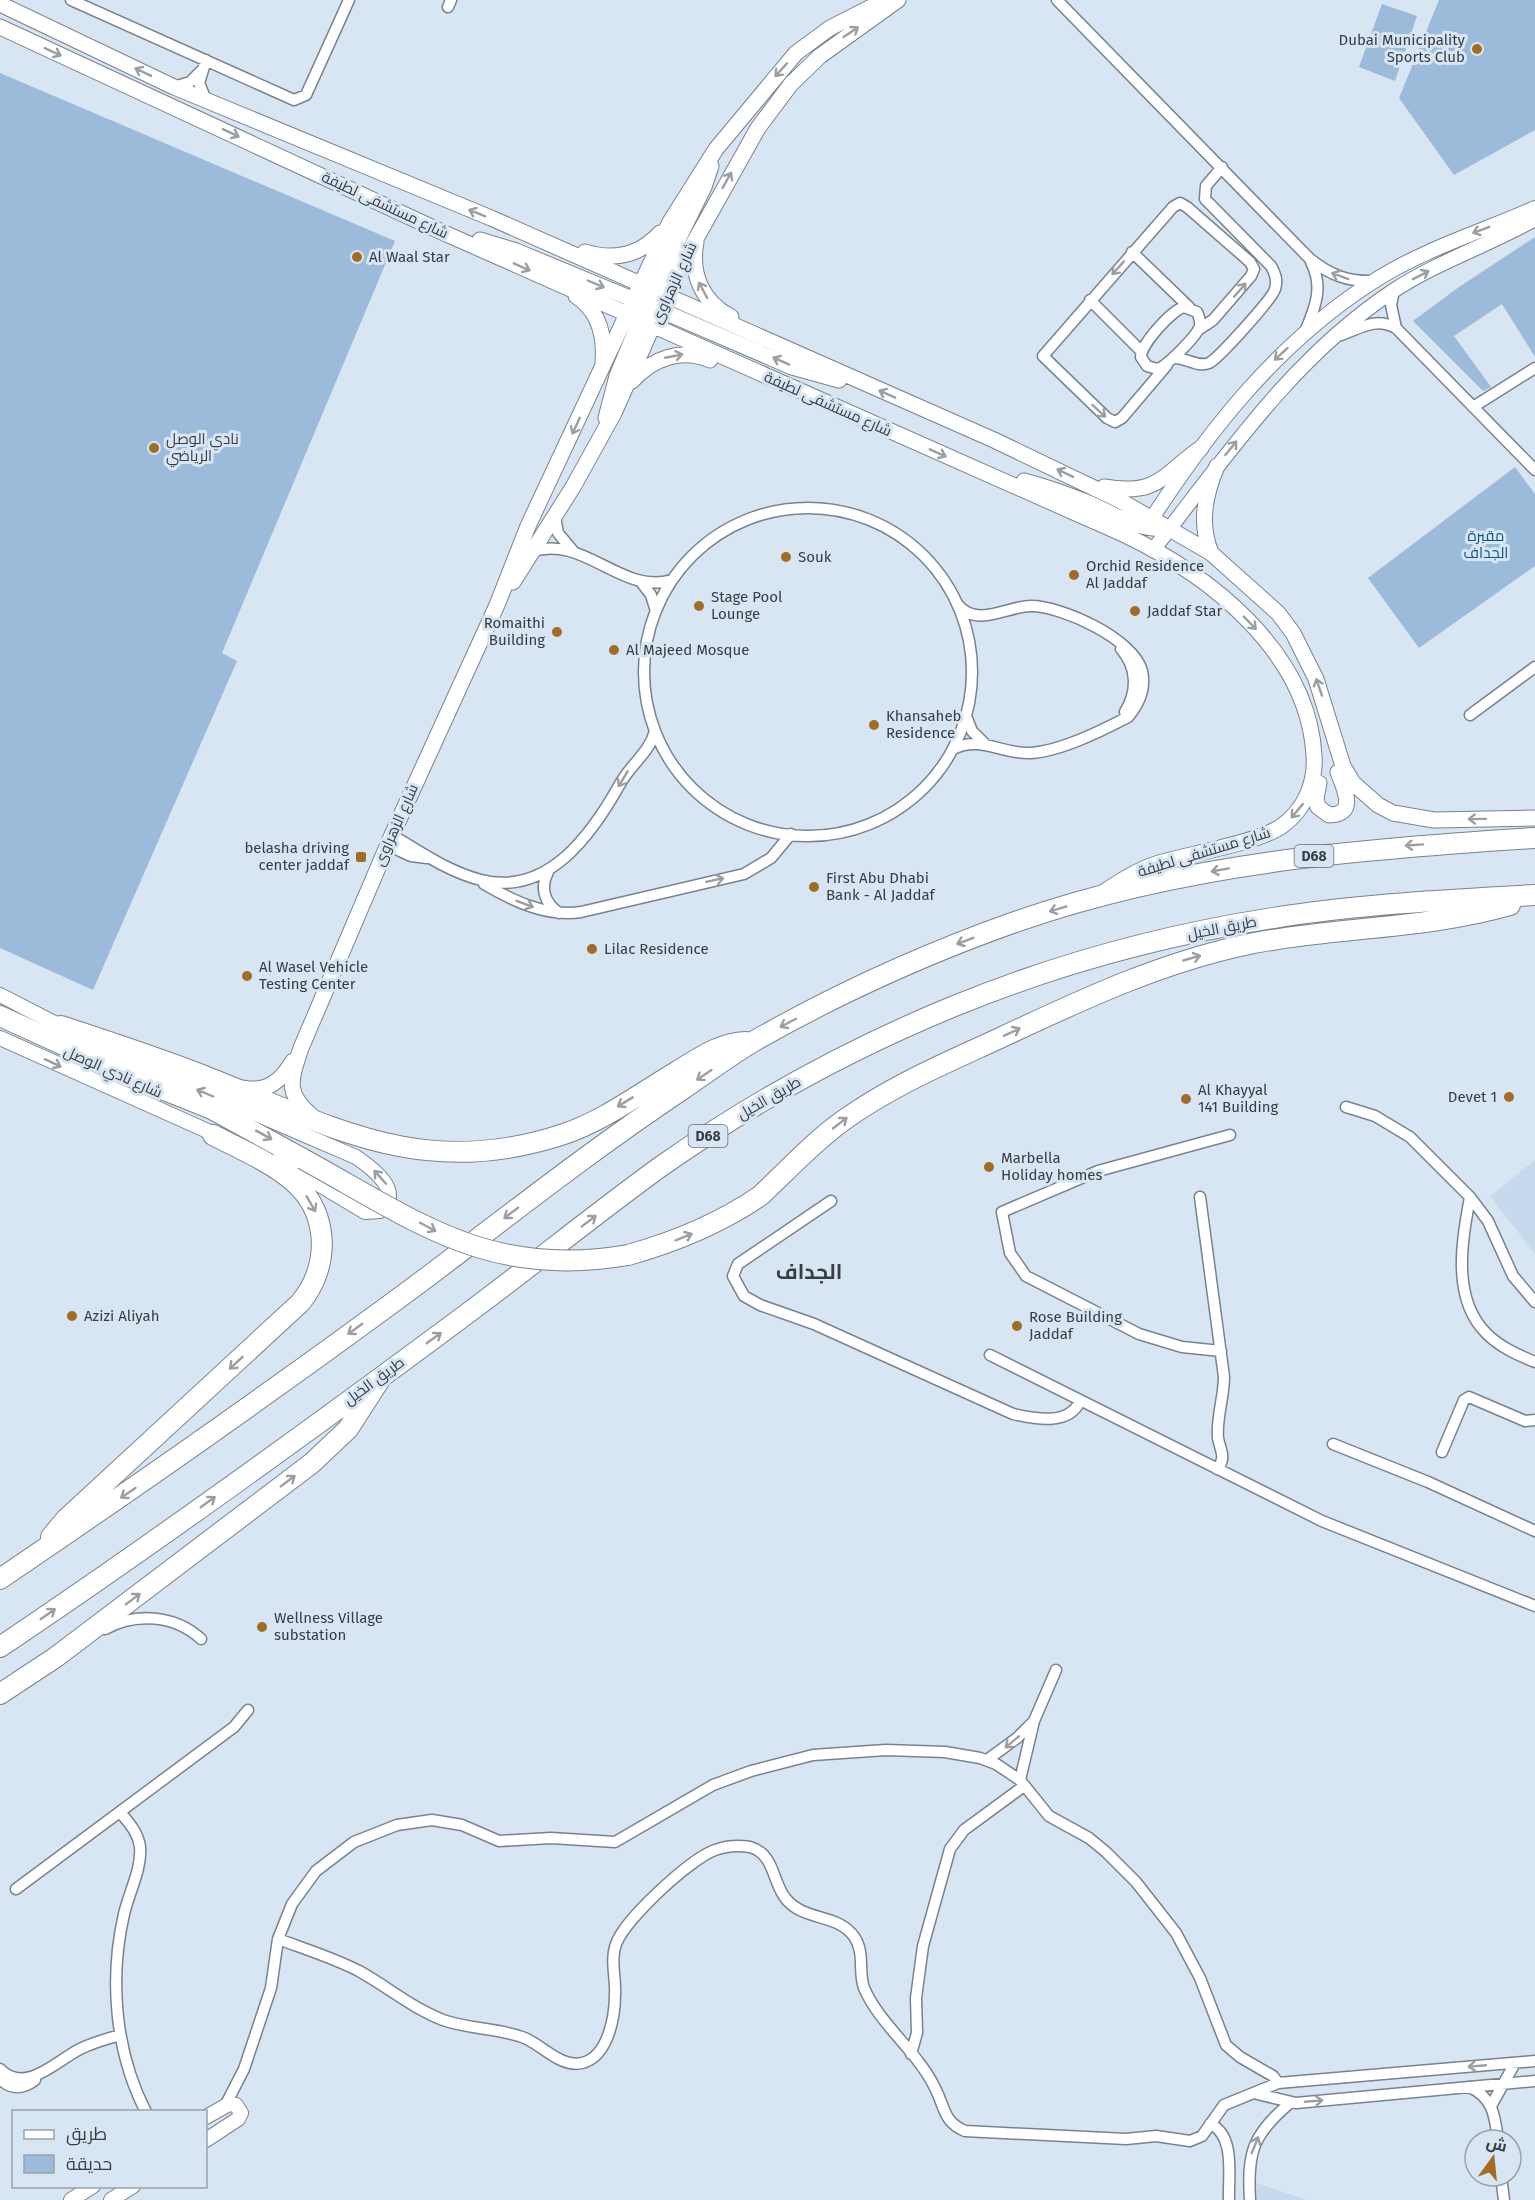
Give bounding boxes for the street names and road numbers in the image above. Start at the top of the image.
street label: شارع مستشفى لطيفة [318,168,451,244]
street label: شارع الزهراوى [647,239,703,327]
street label: شارع مستشفى لطيفة [761,368,895,442]
street label: شارع الزهراوى [370,781,424,870]
street label: شارع مستشفى لطيفة [1136,823,1273,883]
road number: D68 [1294,845,1334,867]
street label: طريق الخيل [1186,912,1258,945]
street label: شارع نادي الوصل [60,1042,165,1104]
street label: طريق الخيل [734,1073,804,1124]
road number: D68 [688,1125,728,1147]
street label: طريق الخيل [340,1353,408,1410]

